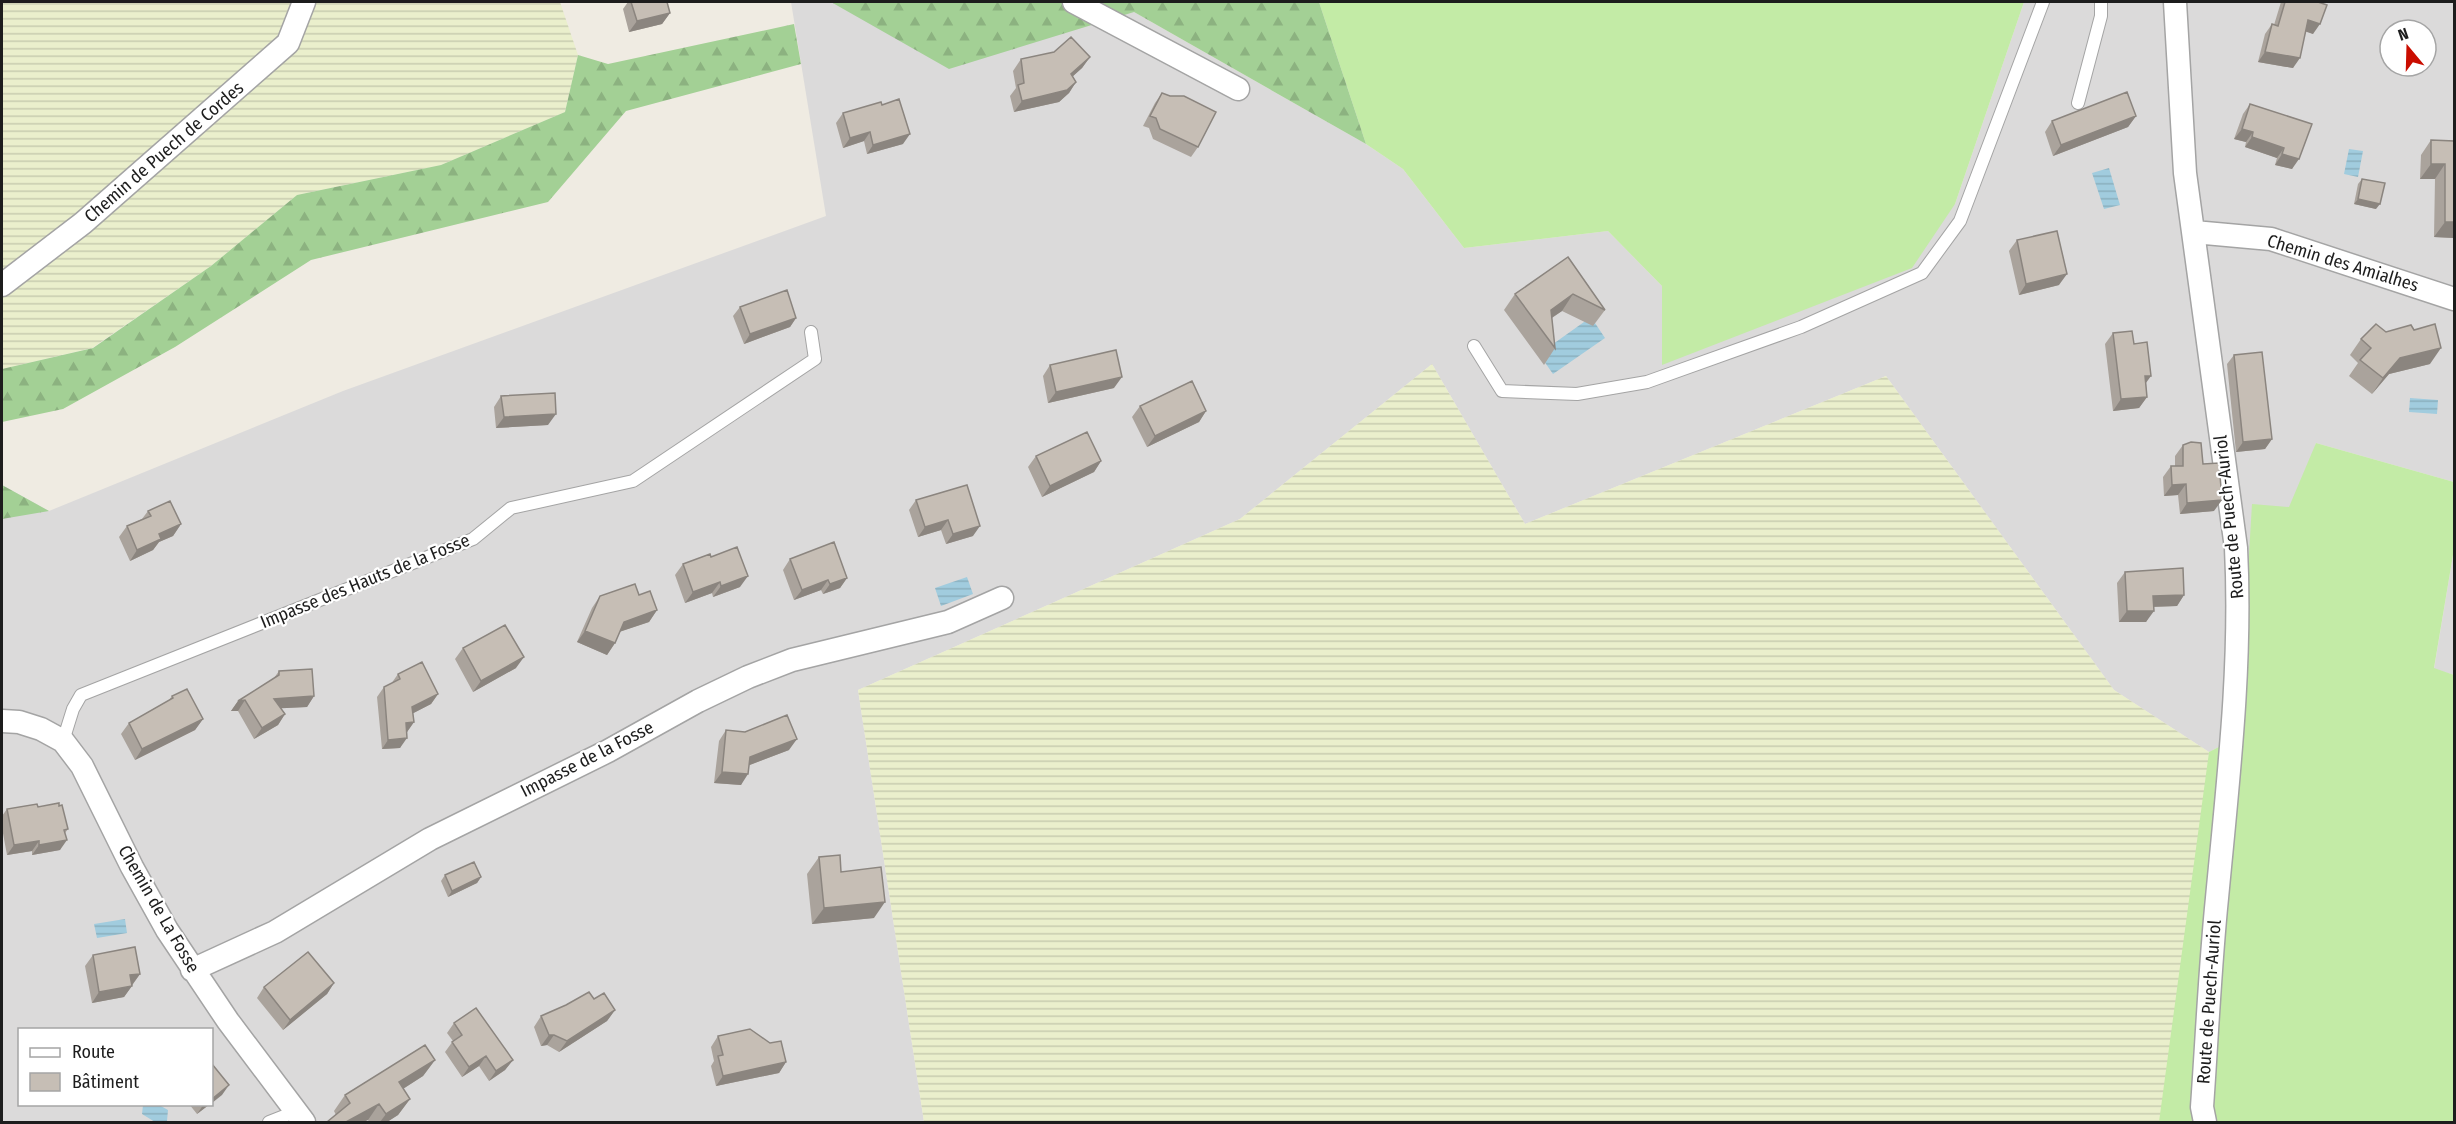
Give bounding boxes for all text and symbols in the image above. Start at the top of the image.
north arrow [2378,18,2438,78]
text: N [2396,24,2411,45]
street label: Chemin de Puech de Cordes [80,77,248,227]
street label: Chemin des Amialhes [2265,229,2422,297]
street label: Route de Puech-Auriol [2209,434,2249,600]
street label: Impasse des Hauts de la Fosse [257,529,473,633]
street label: Impasse de la Fosse [517,716,657,802]
street label: Chemin de La Fosse [113,841,205,977]
street label: Route de Puech-Auriol [2192,919,2226,1085]
legend [18,1028,213,1106]
text: Route [72,1041,115,1063]
text: Bâtiment [72,1071,139,1093]

